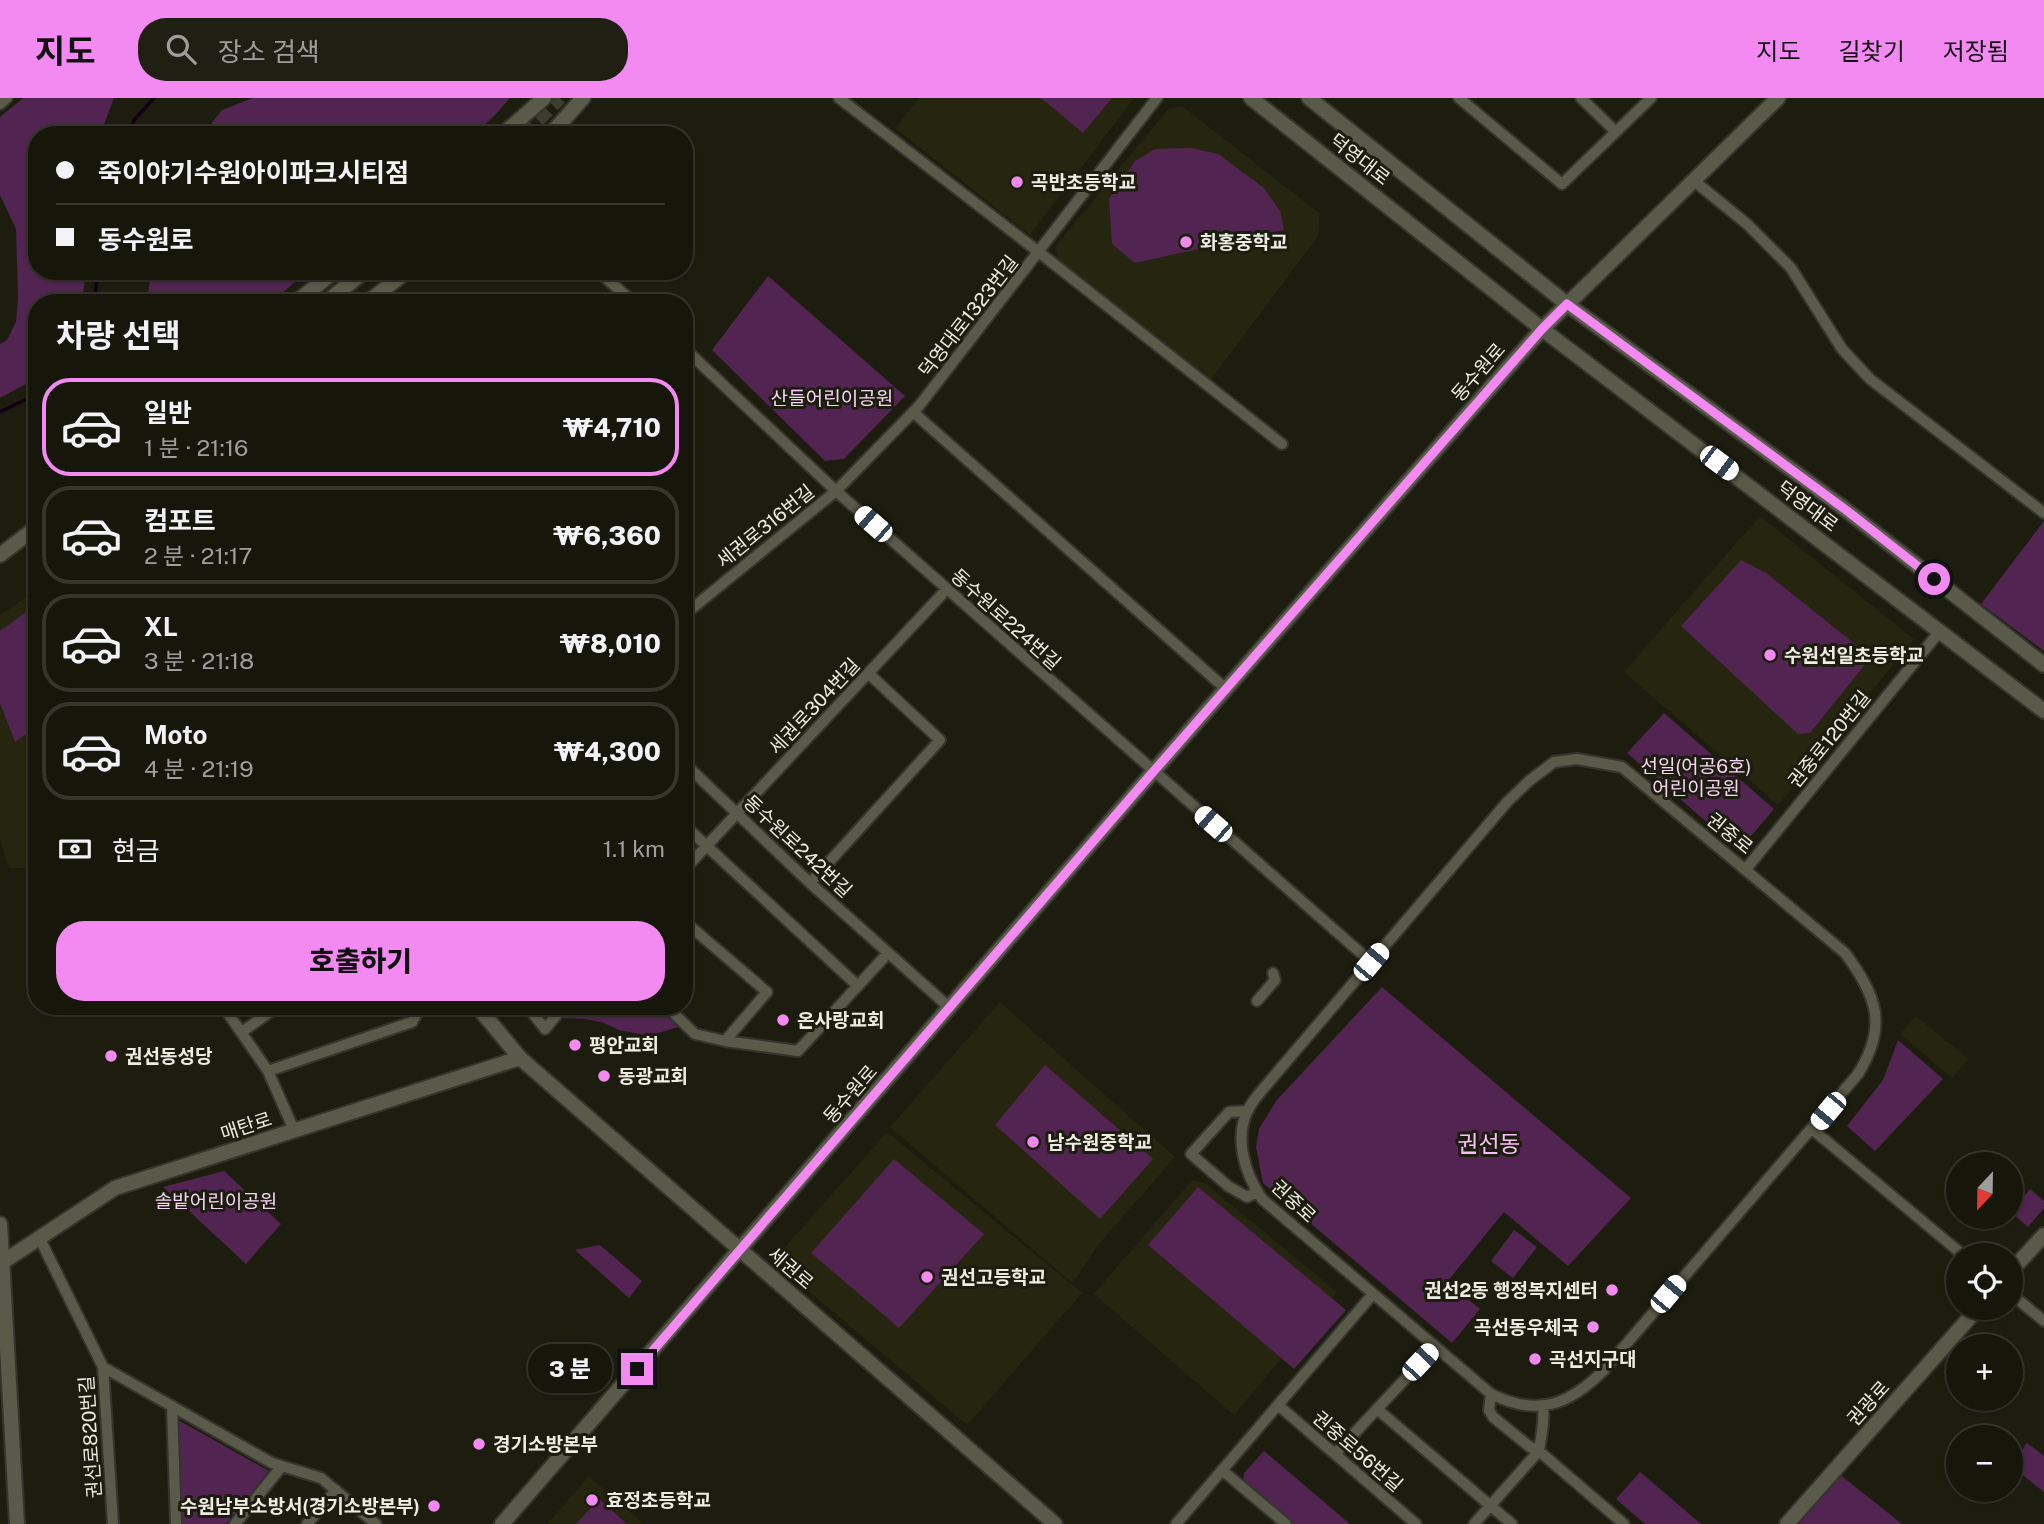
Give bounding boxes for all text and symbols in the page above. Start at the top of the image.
search box [138,18,628,81]
icon: search [162,30,200,68]
text: 지도 [35,32,96,70]
text: 장소 검색 [218,36,320,67]
text: 지도 [1756,37,1801,65]
text: 길찾기 [1839,37,1905,65]
text: 저장됨 [1943,37,2009,65]
street label: 덕영대로 [1326,129,1394,189]
text: 죽이야기수원아이파크시티점 [98,157,409,188]
place label: 곡반초등학교 [1031,171,1136,193]
marker: 곡반초등학교 [1009,174,1025,190]
text: 동수원로 [98,224,194,255]
place label: 화홍중학교 [1200,231,1287,253]
marker: 화홍중학교 [1178,234,1194,250]
street label: 덕영대로1323번길 [914,251,1022,381]
text: 차량 선택 [56,317,181,354]
street label: 동수원로 [1447,338,1509,406]
park label: 산들어린이공원 [771,387,893,409]
icon: car [60,396,123,459]
text: 일반 [144,397,192,428]
text: ₩4,710 [563,412,661,443]
text: 1 분 · 21:16 [144,434,248,461]
car [1696,442,1743,484]
street label: 덕영대로 [1773,476,1843,536]
street label: 세권로316번길 [712,480,818,572]
car [851,502,896,546]
icon: car [60,504,123,567]
text: 컴포트 [144,505,216,536]
text: ₩6,360 [553,520,661,551]
text: 2 분 · 21:17 [144,542,252,569]
route start [1918,563,1950,595]
street label: 동수원로224번길 [947,564,1065,674]
text: XL [144,611,178,642]
icon: car [60,612,123,675]
text: ₩8,010 [560,628,661,659]
place label: 수원선일초등학교 [1784,644,1924,666]
text: 3 분 · 21:18 [144,647,254,674]
marker: 수원선일초등학교 [1762,647,1778,663]
street label: 세권로304번길 [764,654,864,758]
street label: 권중로120번길 [1783,686,1875,792]
text: Moto [144,719,207,750]
icon: car [60,720,123,783]
text: ₩4,300 [554,736,661,767]
text: 4 분 · 21:19 [144,755,254,782]
park label: 선일(어공6호) 어린이공원 [1641,755,1751,799]
street label: 동수원로242번길 [739,790,857,902]
car [1191,802,1236,846]
street label: 권중로 [1703,808,1757,858]
icon: cash [56,830,94,868]
text: 현금 [112,835,160,866]
text: 1.1 km [603,835,665,862]
button: 호출하기 [56,921,665,1001]
car [1350,939,1393,985]
place label: 온사랑교회 [797,1009,884,1031]
marker: 온사랑교회 [775,1012,791,1028]
place label: 평안교회 [589,1034,659,1056]
marker: 평안교회 [567,1037,583,1053]
place label: 권선동성당 [125,1045,213,1067]
marker: 권선동성당 [103,1048,119,1064]
street label: 동수원로 [819,1060,881,1128]
place label: 동광교회 [618,1065,688,1087]
marker: 동광교회 [596,1068,612,1084]
car [1807,1088,1850,1134]
street label: 매탄로 [218,1107,274,1145]
district label: 권선동 [1457,1130,1521,1157]
place label: 남수원중학교 [1047,1131,1152,1153]
marker: 남수원중학교 [1025,1134,1041,1150]
north arrow [1946,1152,2023,1228]
map controls [1946,1152,2023,1502]
street label: 권중로 [1267,1175,1321,1227]
park label: 솔밭어린이공원 [155,1190,277,1212]
street label: 세권로 [764,1242,818,1294]
button: locate [1946,1243,2023,1320]
place label: 권선고등학교 [941,1266,1046,1288]
marker: 권선고등학교 [919,1269,935,1285]
car [1647,1271,1690,1317]
place label: 권선2동 행정복지센터 [1424,1279,1598,1301]
marker: 권선2동 행정복지센터 [1604,1282,1620,1298]
place label: 곡선동우체국 [1474,1316,1579,1338]
marker: 곡선동우체국 [1585,1319,1601,1335]
button: + [1946,1334,2023,1411]
car [1398,1339,1443,1385]
callout: 3 분 [528,1344,612,1394]
place label: 곡선지구대 [1549,1348,1636,1370]
marker: 곡선지구대 [1527,1351,1543,1367]
route end [621,1353,653,1385]
text: 3 분 [549,1355,591,1382]
street label: 권선로820번길 [75,1375,105,1499]
street label: 권광로 [1842,1376,1894,1430]
street label: 권중로56번길 [1309,1406,1407,1496]
button: − [1946,1425,2023,1502]
place label: 경기소방본부 [493,1433,598,1455]
marker: 경기소방본부 [471,1436,487,1452]
place label: 효정초등학교 [606,1489,711,1511]
marker: 효정초등학교 [584,1492,600,1508]
place label: 수원남부소방서(경기소방본부) [180,1495,420,1517]
marker: 수원남부소방서(경기소방본부) [426,1498,442,1514]

